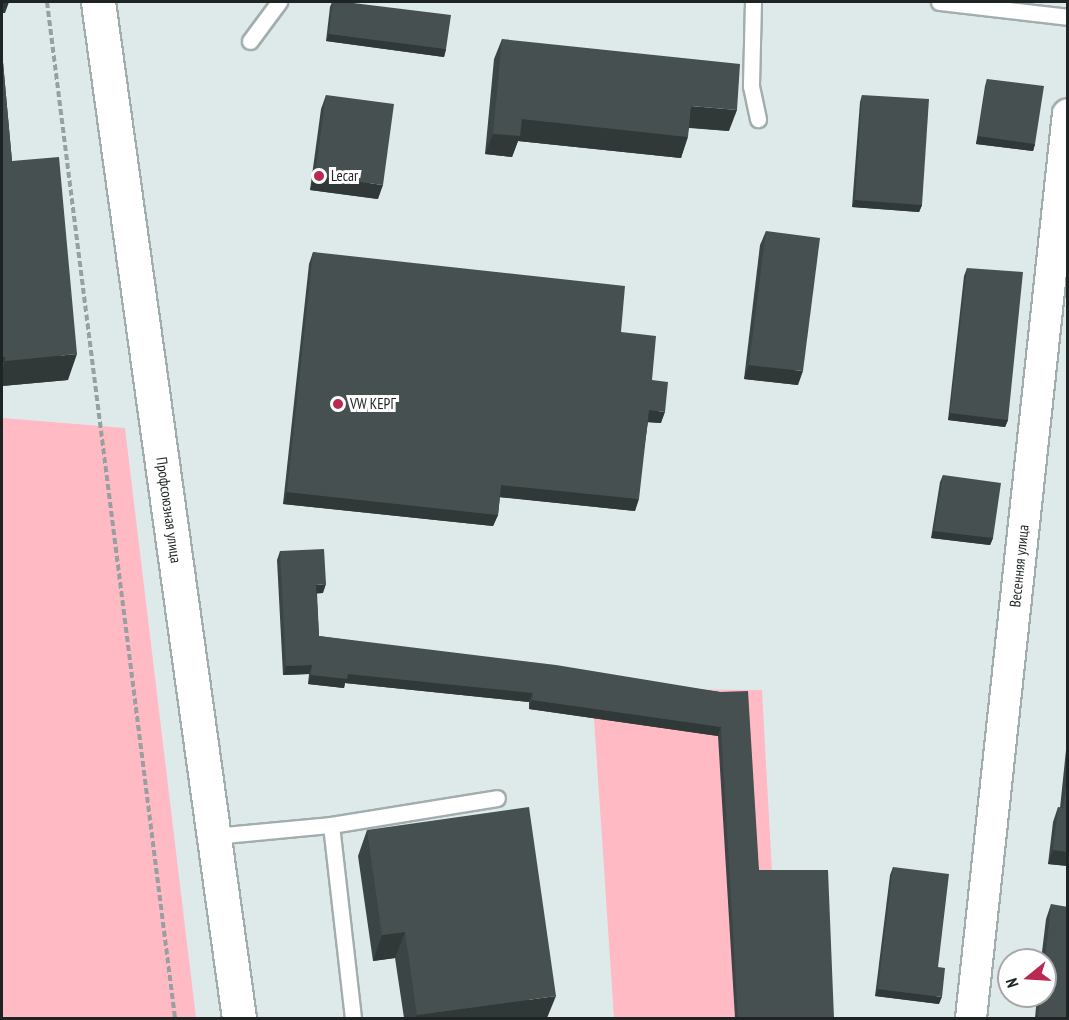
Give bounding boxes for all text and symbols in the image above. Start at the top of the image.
place label: Lecar [331,167,358,185]
marker: Lecar [312,169,326,183]
place label: VW КЕРГ [350,395,396,413]
marker: VW КЕРГ [331,397,345,411]
street label: Профсоюзная улица [153,456,185,564]
street label: Весенняя улица [1006,524,1032,608]
north arrow [997,948,1057,1008]
text: N [1001,976,1023,990]

